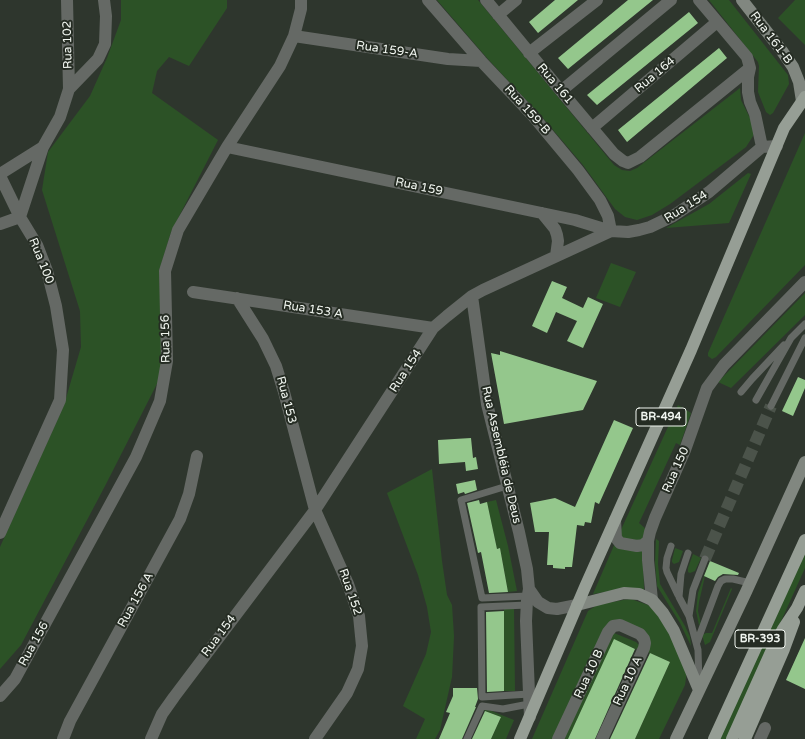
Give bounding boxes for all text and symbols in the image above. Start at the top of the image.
street label: Rua 161-B [747,9,795,67]
street label: Rua 102 [60,21,76,69]
street label: Rua 159-A [355,39,419,61]
street label: Rua 164 [632,54,678,96]
street label: Rua 161 [534,61,576,107]
street label: Rua 159-B [501,82,553,138]
street label: Rua 159 [394,175,444,199]
street label: Rua 154 [662,188,710,226]
street label: Rua 100 [25,236,57,286]
street label: Rua 153 A [282,298,344,322]
street label: Rua 156 [158,315,174,363]
street label: Rua 154 [387,347,425,395]
street label: Rua 153 [273,375,299,425]
street label: Rua Assembléia de Deus [478,385,524,525]
road number: BR-494 [636,408,686,426]
street label: Rua 150 [660,445,692,495]
street label: Rua 152 [335,567,365,617]
street label: Rua 156 A [115,570,157,630]
street label: Rua 154 [199,612,239,660]
street label: Rua 156 [16,619,52,669]
road number: BR-393 [735,630,785,648]
street label: Rua 10 B [571,647,607,701]
street label: Rua 10 A [610,654,646,708]

